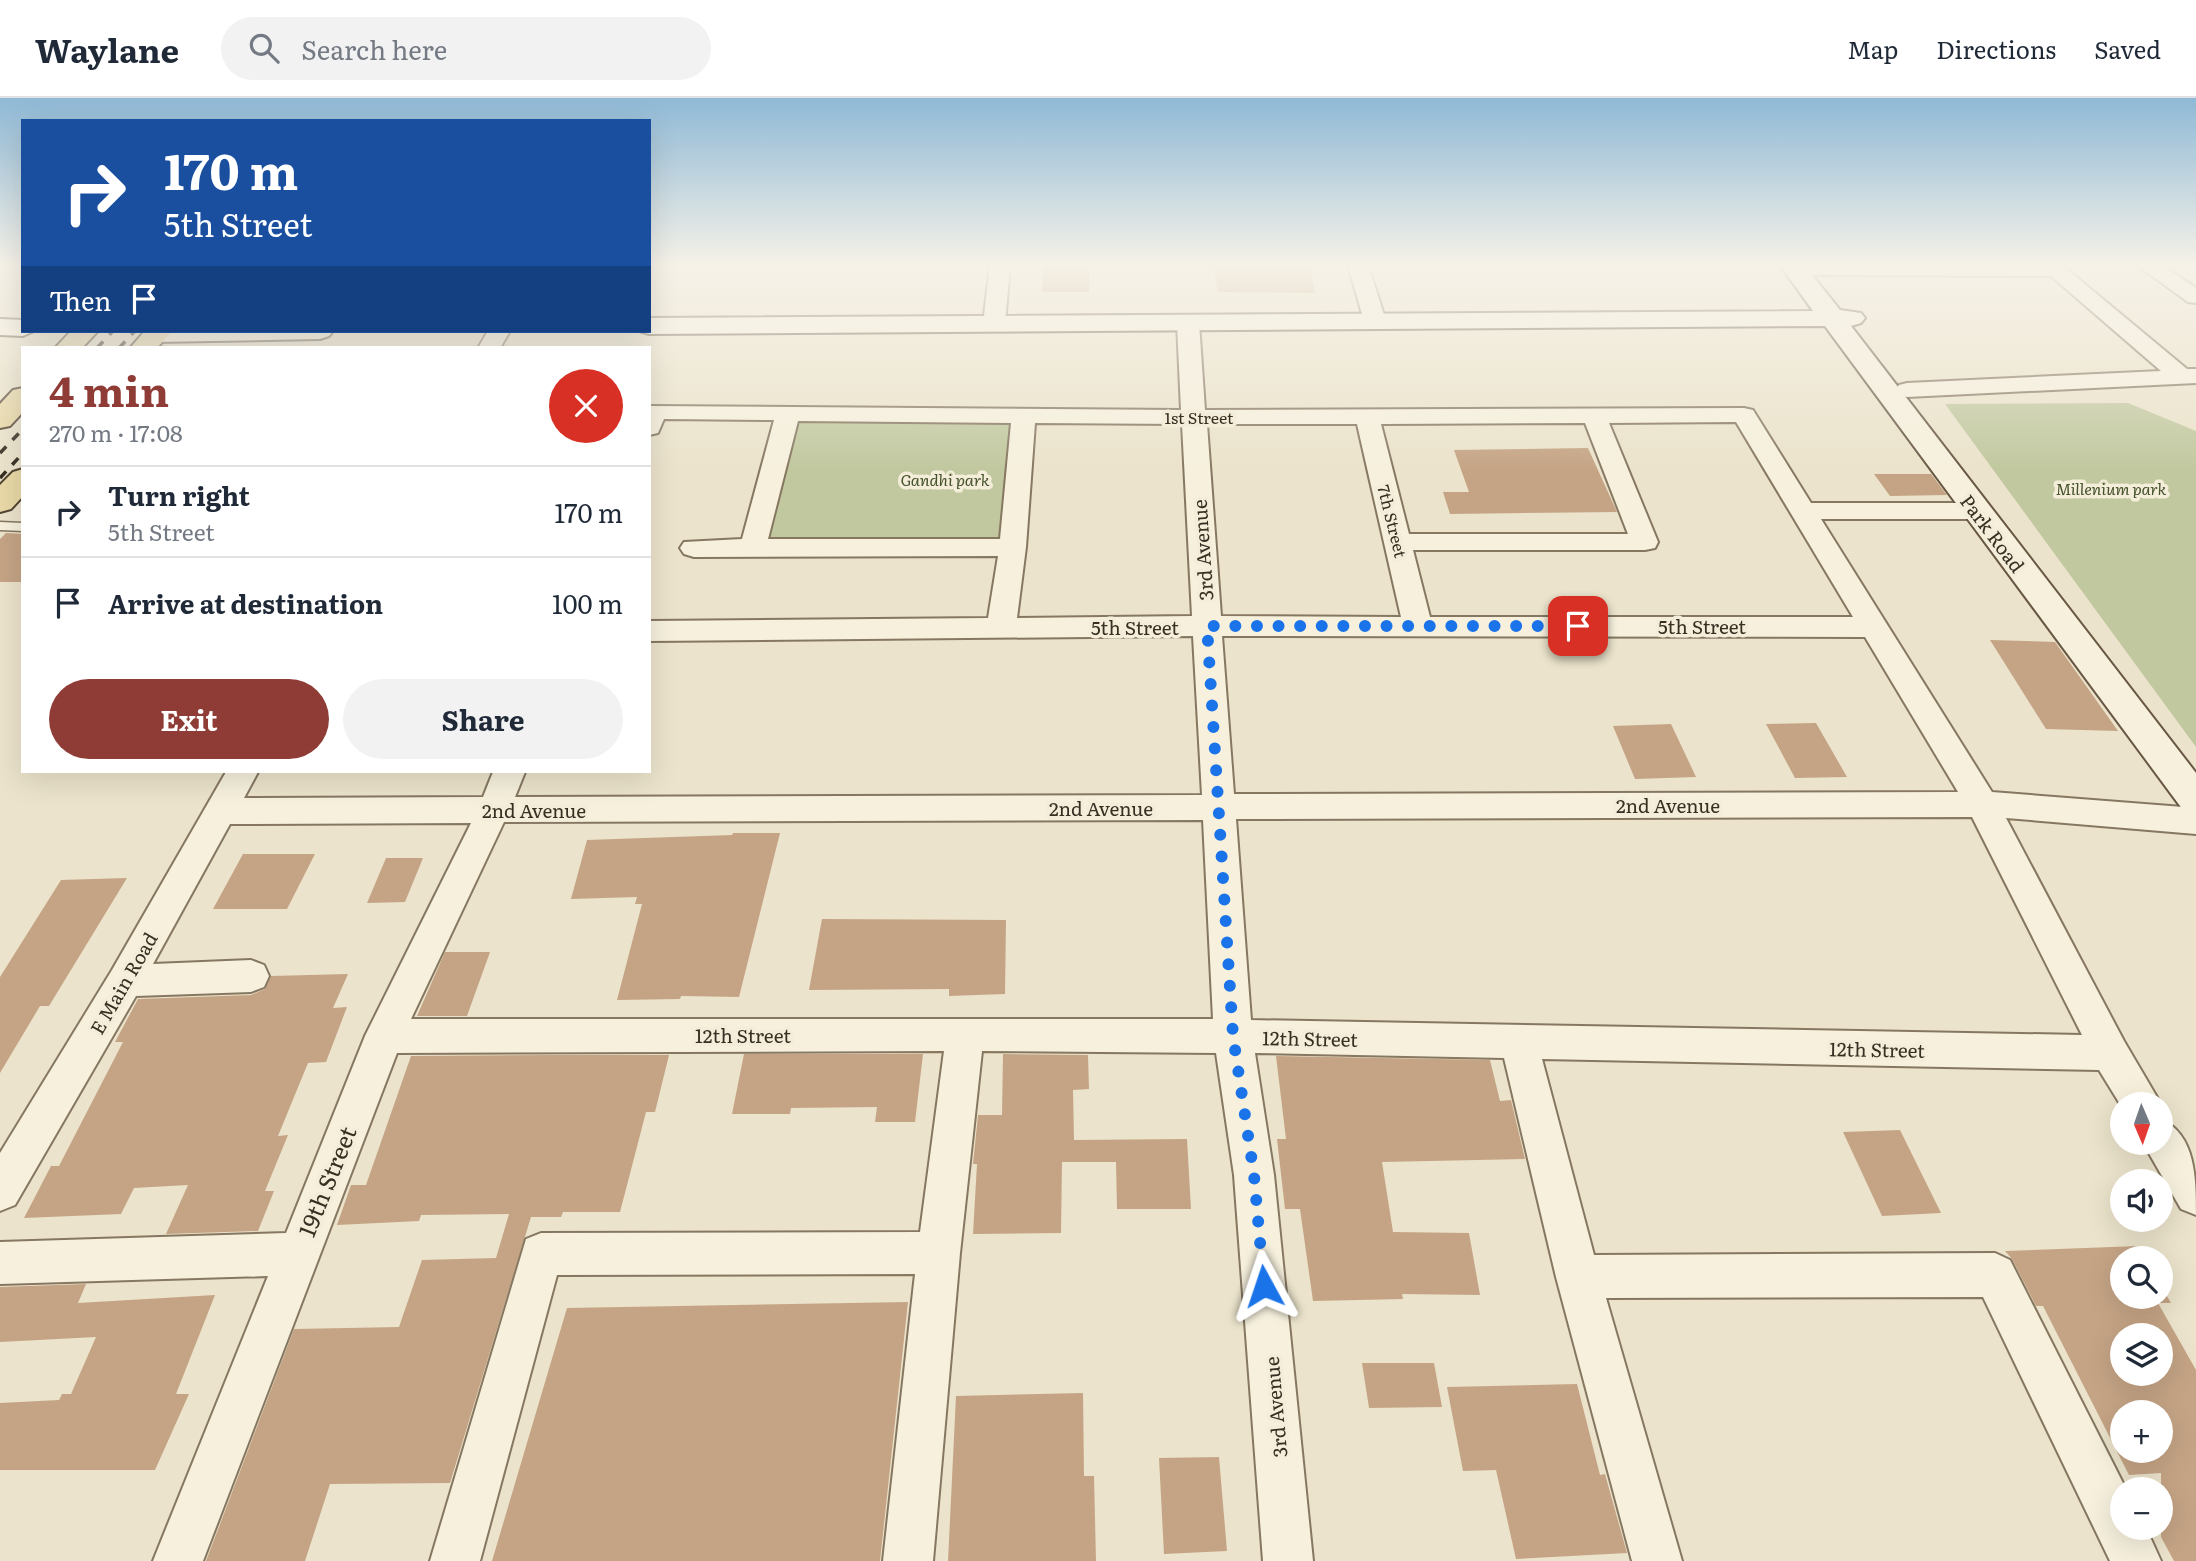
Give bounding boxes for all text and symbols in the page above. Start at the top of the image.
search box [221,17,711,80]
text: Waylane [35,24,179,73]
icon: search [245,29,283,67]
text: Search here [301,29,447,68]
text: Map [1847,31,1898,66]
text: Directions [1936,31,2056,66]
text: Saved [2094,31,2161,66]
text: 170 m [164,132,298,205]
icon: right [49,147,140,238]
text: 5th Street [164,199,312,247]
text: Then [49,280,111,319]
icon: arrive [125,280,163,318]
text: 4 min [49,358,169,420]
button: close [549,369,623,443]
street label: 1st Street [1164,405,1234,429]
text: 270 m · 17:08 [49,415,183,449]
park label: Gandhi park [901,467,990,491]
text: Turn right [108,475,250,514]
park label: Millenium park [2056,476,2166,500]
street label: 7th Street [1372,482,1414,560]
street label: Park Road [1954,488,2032,578]
text: 170 m [555,492,623,531]
icon: right [49,493,87,531]
street label: 3rd Avenue [1184,498,1219,601]
text: 5th Street [108,514,215,548]
text: Arrive at destination [108,583,383,622]
text: 100 m [552,583,623,622]
icon: arrive [49,584,87,622]
pin [1548,596,1608,656]
icon: arrive [1559,607,1597,645]
street label: 5th Street [1658,612,1746,640]
street label: 5th Street [1091,613,1179,641]
button: Exit [49,679,329,759]
button: Share [343,679,623,759]
street label: 2nd Avenue [1616,791,1720,819]
street label: 2nd Avenue [1049,794,1153,822]
street label: 2nd Avenue [482,796,586,824]
street label: E Main Road [82,926,164,1039]
street label: 12th Street [695,1021,791,1049]
street label: 12th Street [1262,1023,1358,1053]
street label: 12th Street [1829,1034,1925,1064]
north arrow [2110,1092,2174,1155]
map controls [2110,1092,2173,1540]
street label: 19th Street [288,1120,364,1241]
button: sound [2110,1169,2173,1232]
button: search [2110,1246,2173,1309]
position arrow [1227,1249,1301,1323]
button: layers [2110,1323,2173,1386]
street label: 3rd Avenue [1257,1355,1293,1459]
button: + [2110,1400,2173,1463]
button: − [2110,1477,2173,1540]

